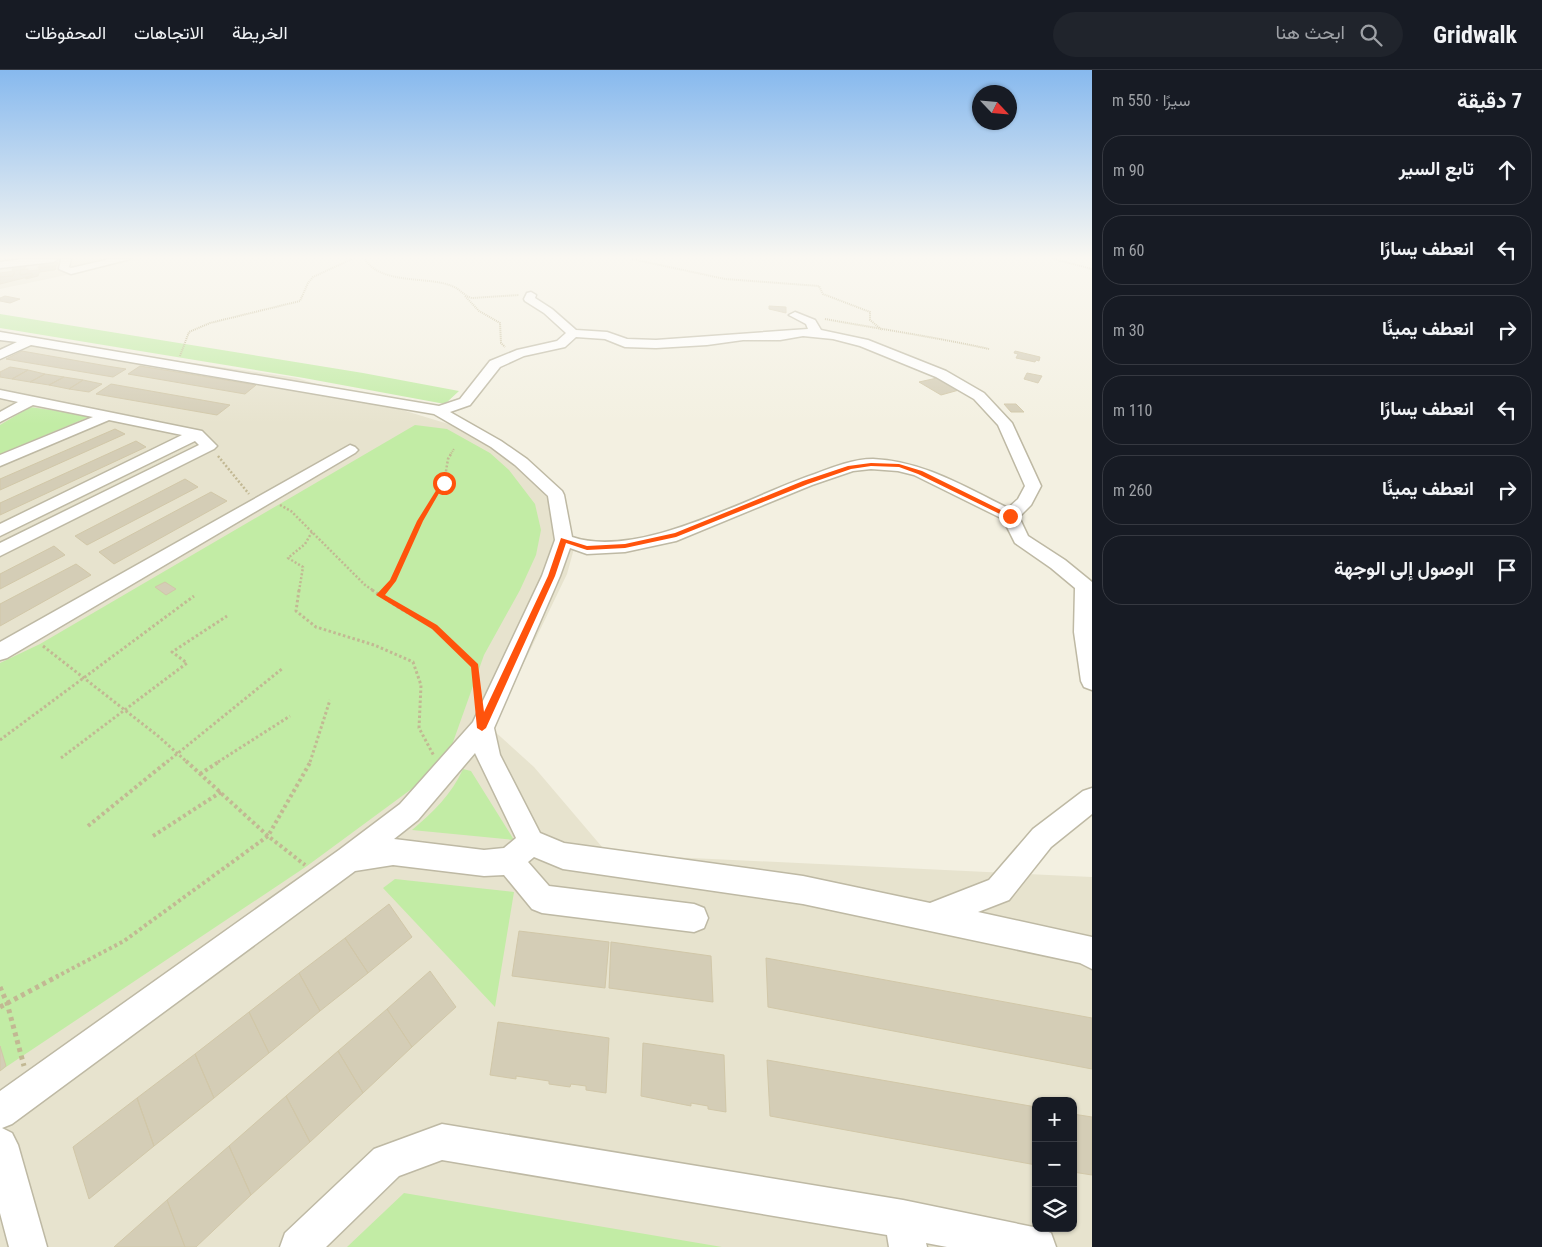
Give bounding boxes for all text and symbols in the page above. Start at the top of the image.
search box [1053,12,1403,57]
text: ابحث هنا [1275,21,1345,44]
icon: search [1357,21,1385,49]
text: Gridwalk [1433,21,1517,49]
text: المحفوظات [25,22,106,43]
text: الاتجاهات [134,22,204,43]
text: الخريطة [232,22,288,43]
north arrow [972,85,1017,130]
text: 7 دقيقة [1457,89,1522,113]
text: سيرًا · 550 m [1112,91,1190,110]
icon: ahead [1493,156,1521,184]
text: تابع السير [1399,157,1474,180]
text: 90 m [1113,161,1145,180]
icon: left [1493,236,1521,264]
text: انعطف يسارًا [1380,237,1474,260]
text: 60 m [1113,241,1145,260]
icon: right [1493,316,1521,344]
text: انعطف يمينًا [1382,317,1474,340]
text: 30 m [1113,321,1145,340]
icon: left [1493,396,1521,424]
text: انعطف يسارًا [1380,397,1474,420]
text: 110 m [1113,401,1152,420]
route start [433,472,456,495]
icon: right [1493,476,1521,504]
text: انعطف يمينًا [1382,477,1474,500]
text: 260 m [1113,481,1152,500]
route end [999,505,1022,528]
icon: arrive [1493,556,1521,584]
text: الوصول إلى الوجهة [1334,557,1474,580]
map controls [1032,1097,1077,1232]
button: + [1032,1097,1077,1142]
button: − [1032,1142,1077,1187]
button: layers [1032,1187,1077,1232]

